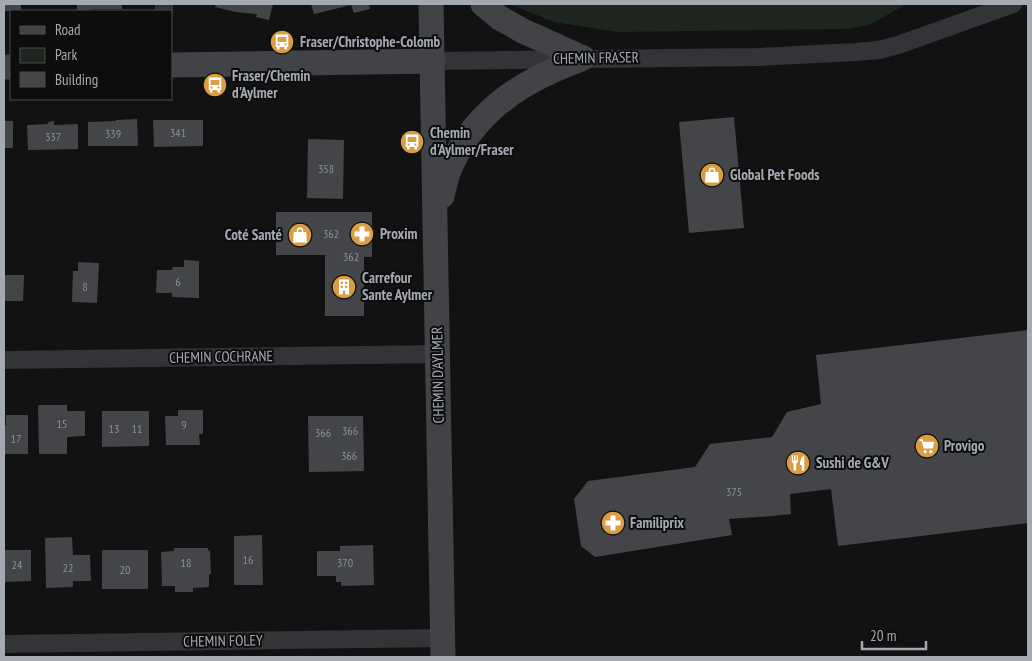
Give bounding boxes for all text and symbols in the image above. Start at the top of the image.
legend [10,10,172,100]
text: Road [55,20,81,39]
bus stop icon: Fraser/Christophe-Colomb [269,29,295,55]
place label: Fraser/Christophe-Colomb [300,32,441,51]
text: Park [55,45,77,64]
street label: CHEMIN FRASER [553,47,639,68]
place label: Fraser/Chemin d'Aylmer [232,66,311,102]
text: Building [55,70,98,89]
bus stop icon: Fraser/Chemin d'Aylmer [202,72,228,98]
place label: Chemin d'Aylmer/Fraser [430,123,514,159]
house number: 341 [170,125,186,140]
house number: 339 [105,126,121,141]
house number: 337 [45,129,61,144]
bus stop icon: Chemin d'Aylmer/Fraser [399,129,425,155]
house number: 358 [318,161,334,176]
shop icon: Global Pet Foods [699,162,725,188]
place label: Global Pet Foods [730,165,820,184]
pharmacy icon: Proxim [349,221,375,247]
shop icon: Coté Santé [287,222,313,248]
place label: Proxim [380,224,418,243]
place label: Coté Santé [225,225,282,244]
house number: 362 [323,226,339,241]
house number: 362 [343,249,359,264]
place label: Carrefour Sante Aylmer [362,268,433,304]
house number: 6 [175,274,181,289]
building icon: Carrefour Sante Aylmer [331,274,357,300]
house number: 8 [82,279,88,294]
street label: CHEMIN D'AYLMER [427,326,448,424]
street label: CHEMIN COCHRANE [169,346,273,367]
house number: 15 [57,416,67,431]
house number: 9 [181,417,187,432]
house number: 13 [109,421,119,436]
house number: 11 [132,421,142,436]
house number: 366 [342,423,358,438]
house number: 366 [315,425,331,440]
house number: 17 [11,431,21,446]
supermarket icon: Provigo [914,433,940,459]
place label: Provigo [944,436,985,455]
house number: 366 [341,448,357,463]
restaurant icon: Sushi de G&V [785,450,811,476]
place label: Sushi de G&V [816,453,889,472]
house number: 375 [726,484,742,499]
pharmacy icon: Familiprix [600,510,626,536]
place label: Familiprix [630,513,684,532]
house number: 16 [243,552,253,567]
house number: 18 [181,555,191,570]
house number: 370 [337,555,353,570]
house number: 24 [12,557,23,572]
house number: 22 [63,560,73,575]
house number: 20 [120,562,130,577]
scale bar [862,618,926,650]
text: 20 m [870,626,896,645]
street label: CHEMIN FOLEY [183,630,263,651]

